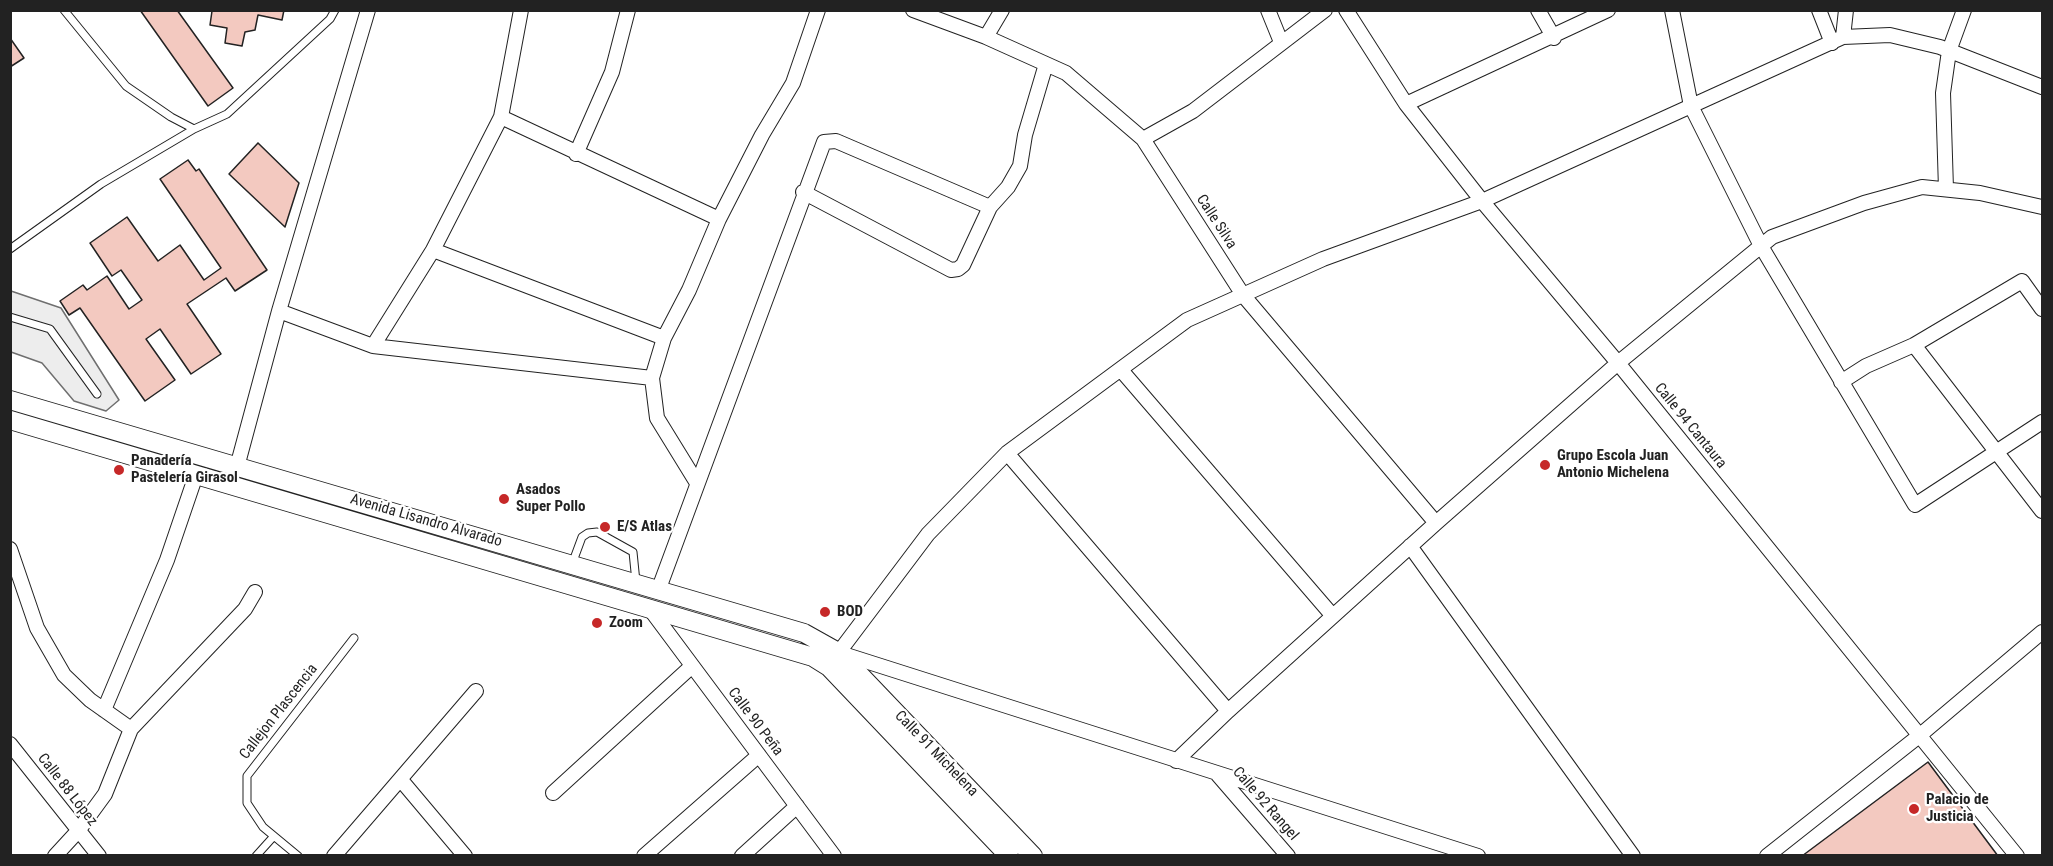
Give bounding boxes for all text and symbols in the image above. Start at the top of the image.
street label: Calle Silva [1192,191,1240,253]
street label: Calle 94 Cantaura [1650,380,1730,472]
place label: Grupo Escola Juan Antonio Michelena [1557,447,1669,482]
place label: Panadería Pastelería Girasol [131,452,238,487]
marker: Grupo Escola Juan Antonio Michelena [1538,458,1552,472]
marker: Panadería Pastelería Girasol [112,463,126,477]
place label: Asados Super Pollo [516,481,585,516]
street label: Avenida Lisandro Alvarado [348,491,504,551]
marker: Asados Super Pollo [497,492,511,506]
place label: E/S Atlas [617,518,672,536]
marker: E/S Atlas [598,520,612,534]
place label: BOD [837,603,863,621]
marker: BOD [818,605,832,619]
place label: Zoom [609,614,643,632]
marker: Zoom [590,616,604,630]
street label: Callejon Plascencia [236,661,322,763]
street label: Calle 90 Peña [723,684,787,760]
street label: Calle 91 Michelena [891,707,981,801]
street label: Calle 88 López [33,750,101,830]
street label: Calle 92 Rangel [1228,764,1302,844]
place label: Palacio de Justicia [1926,791,1989,826]
marker: Palacio de Justicia [1907,802,1921,816]

